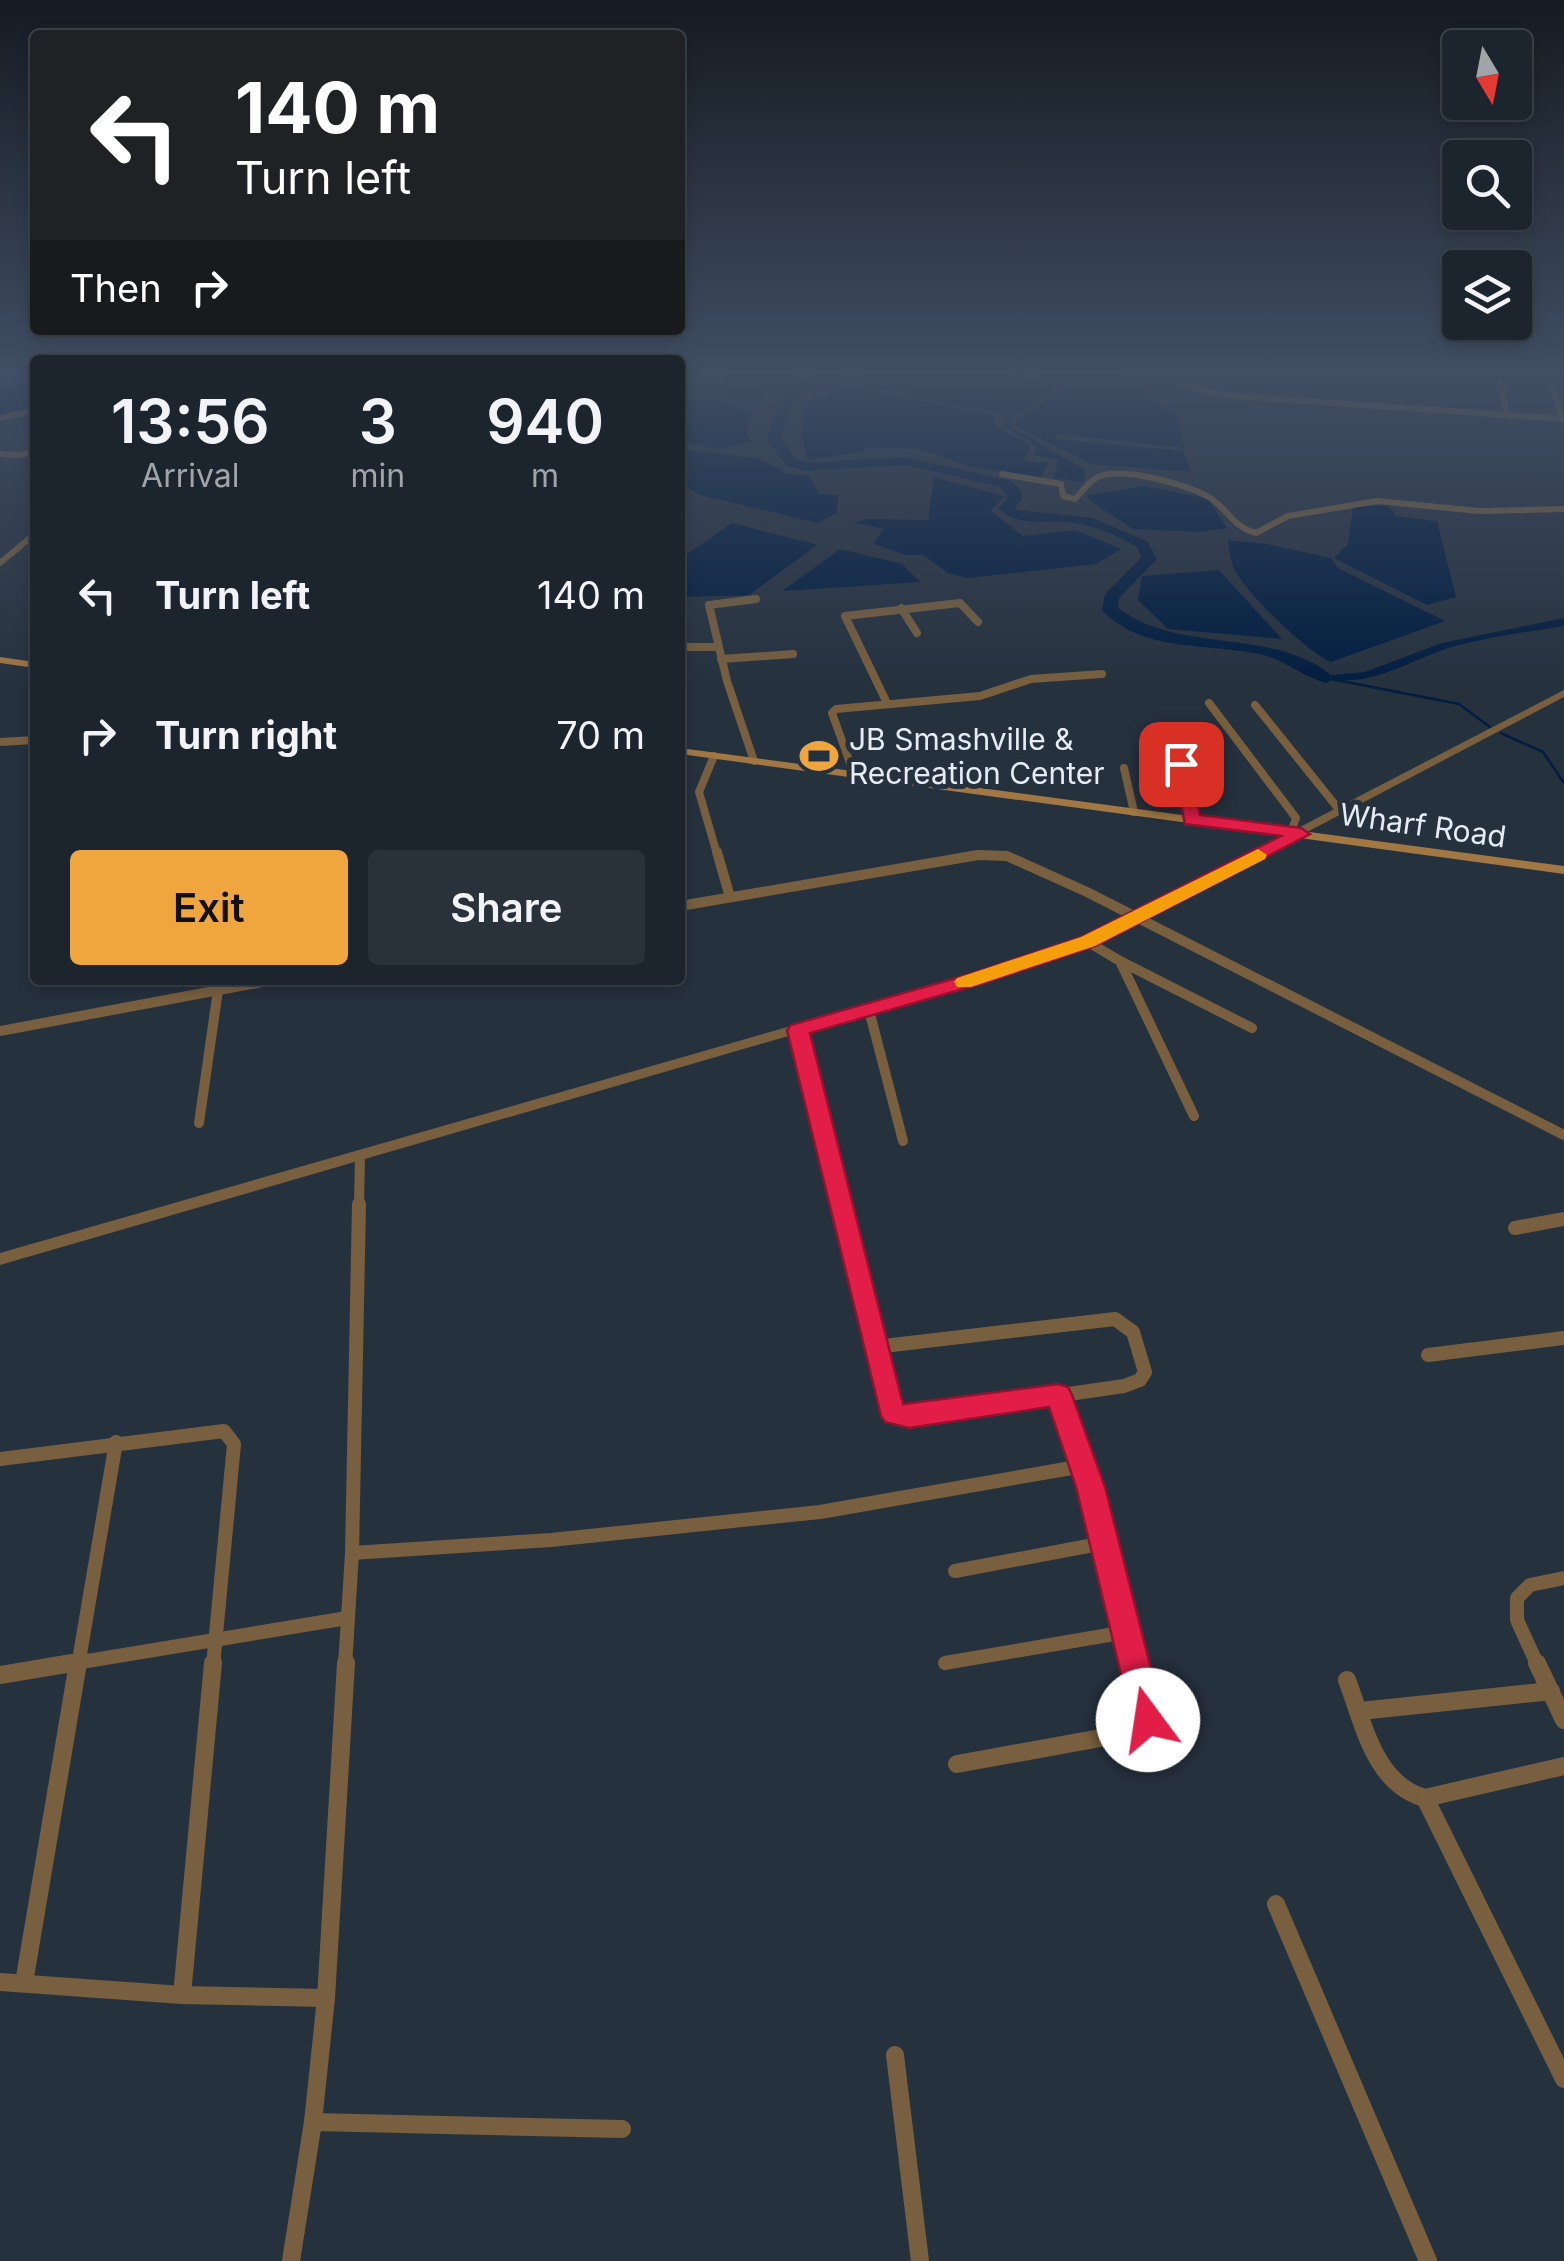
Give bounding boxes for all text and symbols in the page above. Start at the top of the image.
north arrow [1442,30,1532,120]
map controls [1442,30,1532,340]
text: 140 m [235,65,440,150]
icon: left [70,70,200,200]
button: search [1442,140,1532,230]
text: Turn left [235,150,411,205]
button: layers [1442,250,1532,340]
icon: right [182,260,237,315]
text: Then [70,265,162,311]
text: 13:56 [111,385,270,457]
text: 3 [359,385,397,457]
text: 940 [486,385,604,457]
text: Arrival [141,456,240,495]
text: min [351,456,405,495]
text: m [531,456,559,495]
icon: left [70,568,125,623]
text: Turn left [155,572,310,618]
text: 140 m [537,572,645,618]
icon: right [70,708,125,763]
text: Turn right [155,712,337,758]
text: 70 m [556,712,645,758]
place label: JB Smashville & Recreation Center [849,721,1105,791]
pin [1139,722,1224,807]
sports icon: JB Smashville & Recreation Center [798,735,840,777]
icon: arrive [1154,737,1209,792]
street label: Wharf Road [1337,795,1509,855]
button: Exit [70,850,348,965]
button: Share [368,850,645,965]
position arrow [1096,1668,1200,1772]

